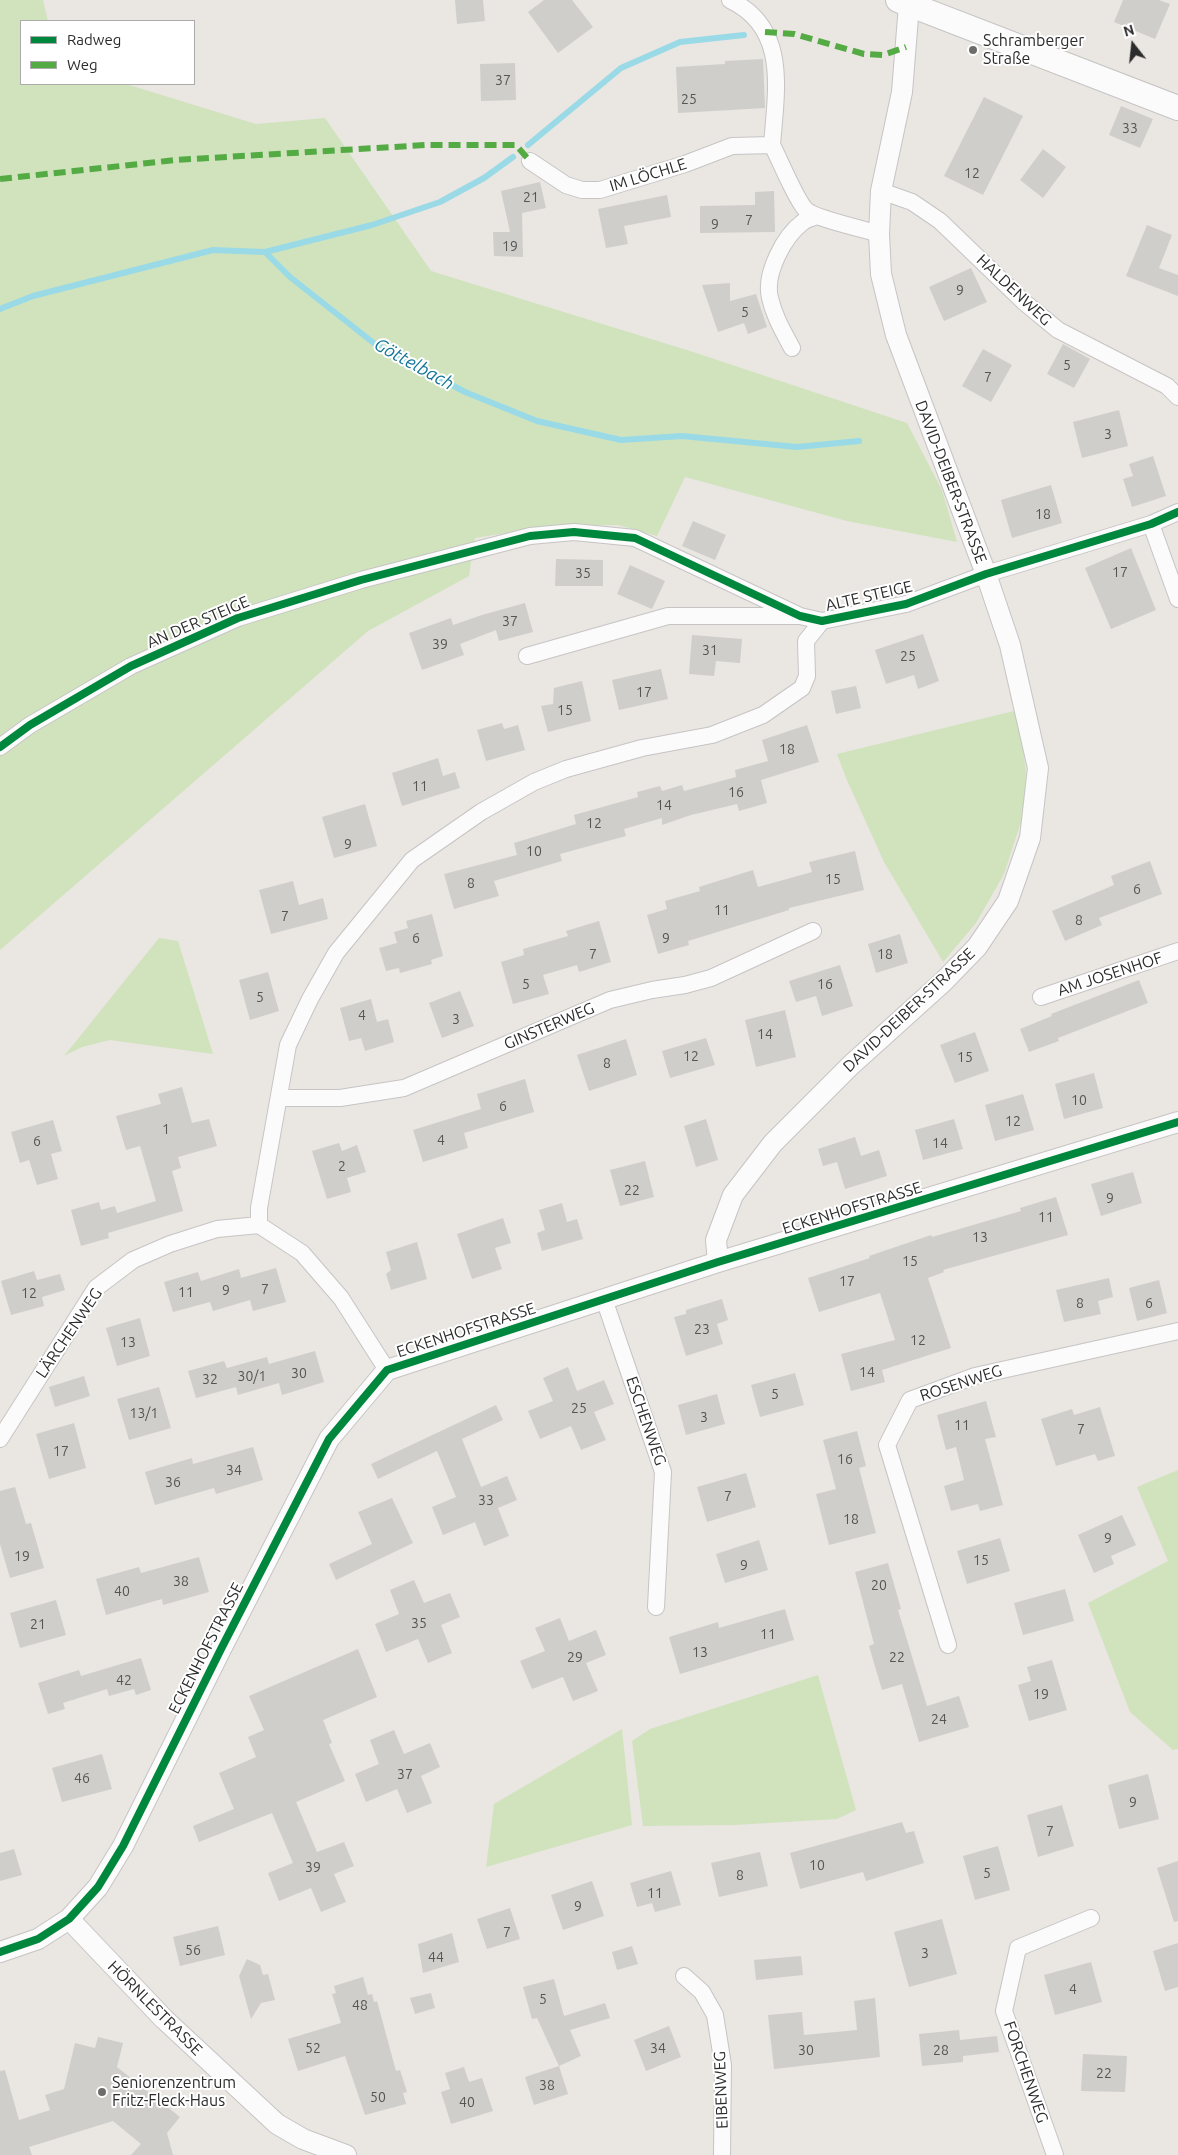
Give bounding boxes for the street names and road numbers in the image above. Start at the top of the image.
street label: IM LÖCHLE [607,154,689,196]
street label: HALDENWEG [973,250,1055,330]
street label: DAVID-DEIBER-STRASSE [911,398,991,566]
street label: ALTE STEIGE [824,577,914,615]
street label: AN DER STEIGE [144,592,252,652]
street label: DAVID-DEIBER-STRASSE [839,944,979,1076]
street label: AM JOSENHOF [1055,948,1165,1000]
street label: GINSTERWEG [501,998,597,1054]
street label: ECKENHOFSTRASSE [780,1178,924,1238]
street label: LÄRCHENWEG [32,1284,106,1382]
street label: ECKENHOFSTRASSE [394,1299,538,1361]
street label: ROSENWEG [917,1361,1005,1405]
street label: ESCHENWEG [622,1374,670,1468]
street label: ECKENHOFSTRASSE [165,1579,247,1717]
street label: HÖRNLESTRASSE [104,1957,206,2059]
street label: FORCHENWEG [1000,2019,1052,2125]
street label: EIBENWEG [710,2051,732,2129]

